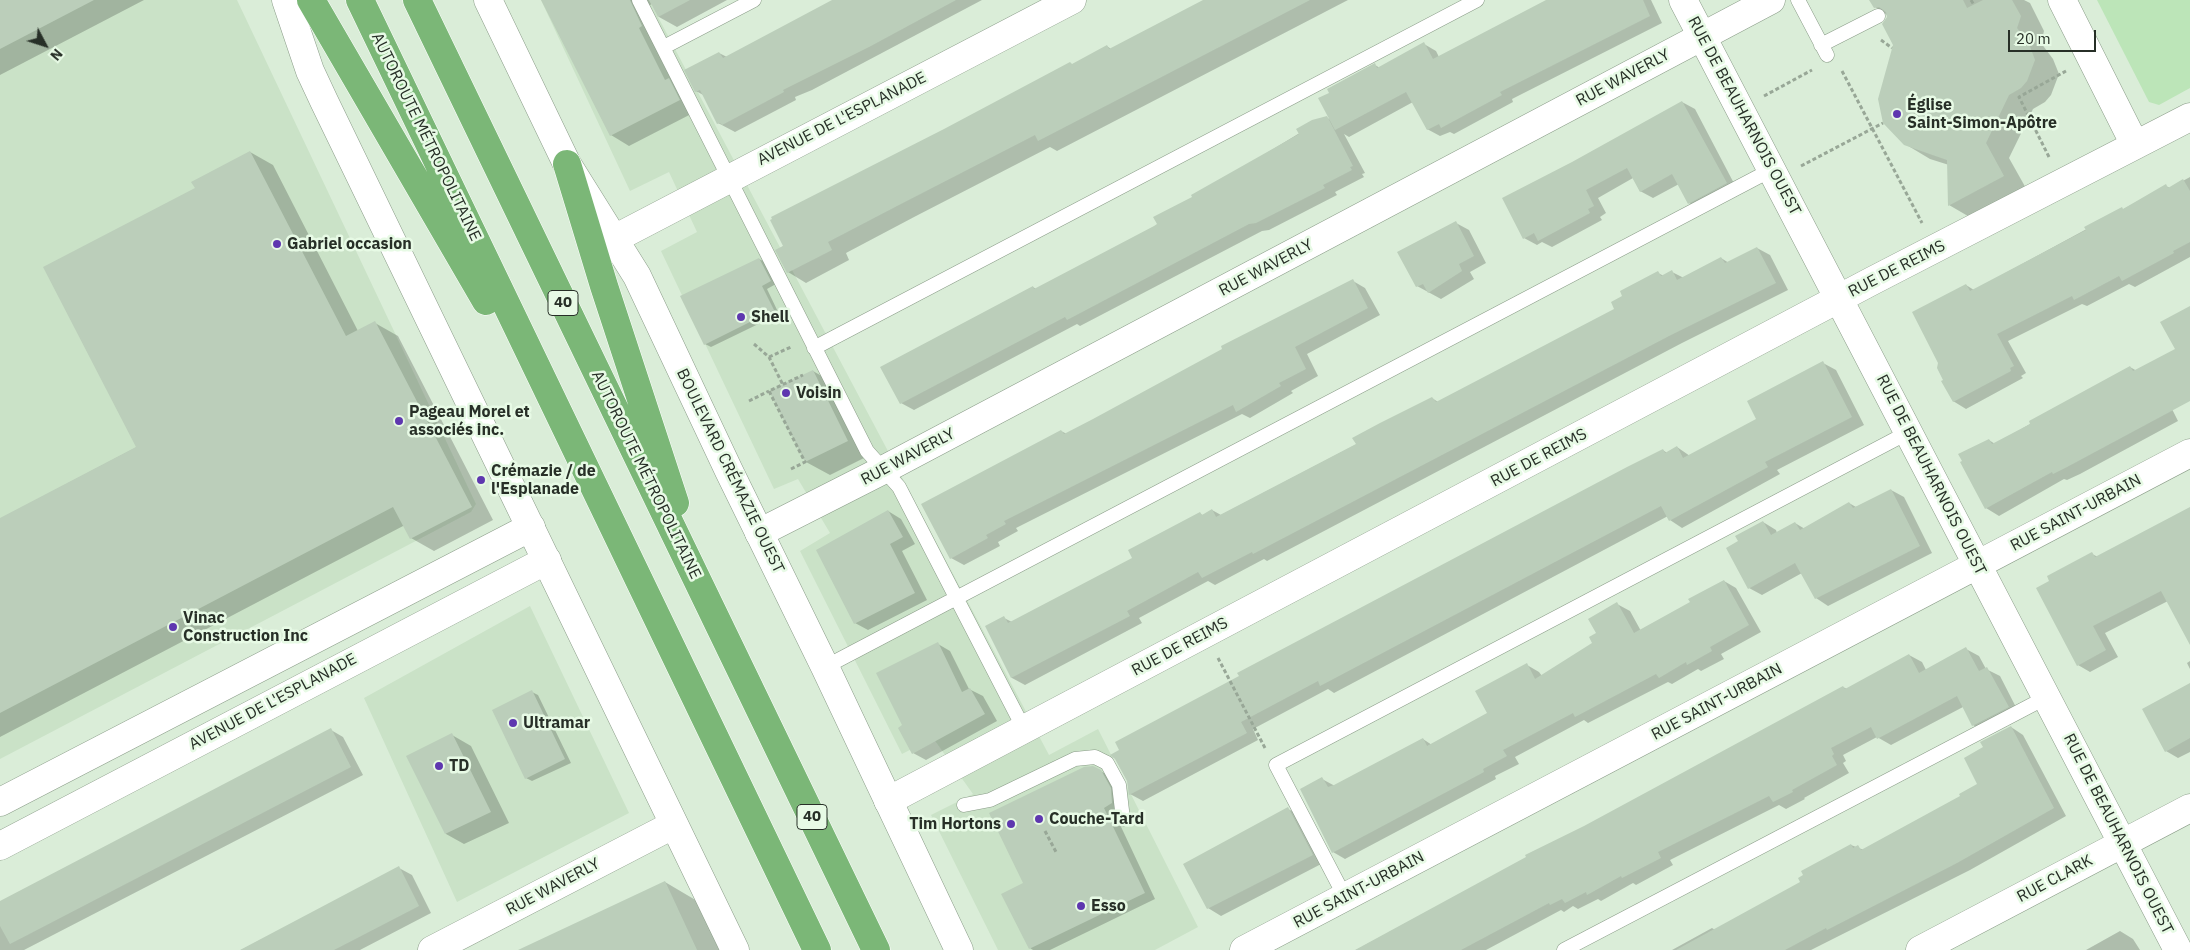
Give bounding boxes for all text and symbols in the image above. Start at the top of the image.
street label: RUE DE BEAUHARNOIS OUEST [1683,13,1805,219]
north arrow [20,20,70,70]
scale bar [2010,20,2098,52]
text: 20 m [2016,29,2051,48]
street label: AUTOROUTE MÉTROPOLITAINE [367,30,485,244]
text: N [46,45,67,64]
street label: RUE WAVERLY [1573,45,1673,111]
street label: AVENUE DE L'ESPLANADE [754,68,930,170]
place label: Église Saint-Simon-Apôtre [1907,95,2057,133]
marker: Église Saint-Simon-Apôtre [1891,108,1903,120]
place label: Gabriel occasion [287,234,412,254]
street label: RUE WAVERLY [1216,235,1316,301]
street label: RUE DE REIMS [1845,236,1949,302]
marker: Gabriel occasion [271,238,283,250]
road number: 40 [548,290,578,316]
place label: Shell [751,307,789,327]
marker: Shell [735,311,747,323]
street label: BOULEVARD CRÉMAZIE OUEST [672,366,788,576]
street label: AUTOROUTE MÉTROPOLITAINE [587,368,705,582]
street label: RUE DE BEAUHARNOIS OUEST [1872,372,1990,578]
place label: Voisin [796,383,842,403]
marker: Voisin [780,387,792,399]
place label: Pageau Morel et associés inc. [409,402,530,440]
marker: Pageau Morel et associés inc. [393,415,405,427]
street label: RUE WAVERLY [858,424,958,490]
street label: RUE DE REIMS [1488,425,1590,491]
place label: Crémazie / de l'Esplanade [491,461,596,499]
street label: RUE SAINT-URBAIN [2007,470,2145,556]
marker: Crémazie / de l'Esplanade [475,474,487,486]
place label: Vinac Construction Inc [183,608,308,646]
street label: RUE DE REIMS [1129,614,1231,680]
marker: Vinac Construction Inc [167,621,179,633]
street label: AVENUE DE L'ESPLANADE [186,650,360,754]
street label: RUE SAINT-URBAIN [1648,659,1786,745]
place label: Ultramar [523,713,590,733]
marker: Ultramar [507,717,519,729]
street label: RUE DE BEAUHARNOIS OUEST [2059,731,2177,937]
place label: TD [449,756,469,776]
marker: TD [433,760,445,772]
road number: 40 [797,804,827,830]
place label: Couche-Tard [1049,809,1144,829]
marker: Couche-Tard [1033,813,1045,825]
place label: Tim Hortons [909,814,1001,834]
marker: Tim Hortons [1005,818,1017,830]
street label: RUE SAINT-URBAIN [1290,847,1428,933]
street label: RUE CLARK [2014,851,2096,907]
street label: RUE WAVERLY [503,854,603,920]
place label: Esso [1091,896,1126,916]
marker: Esso [1075,900,1087,912]

